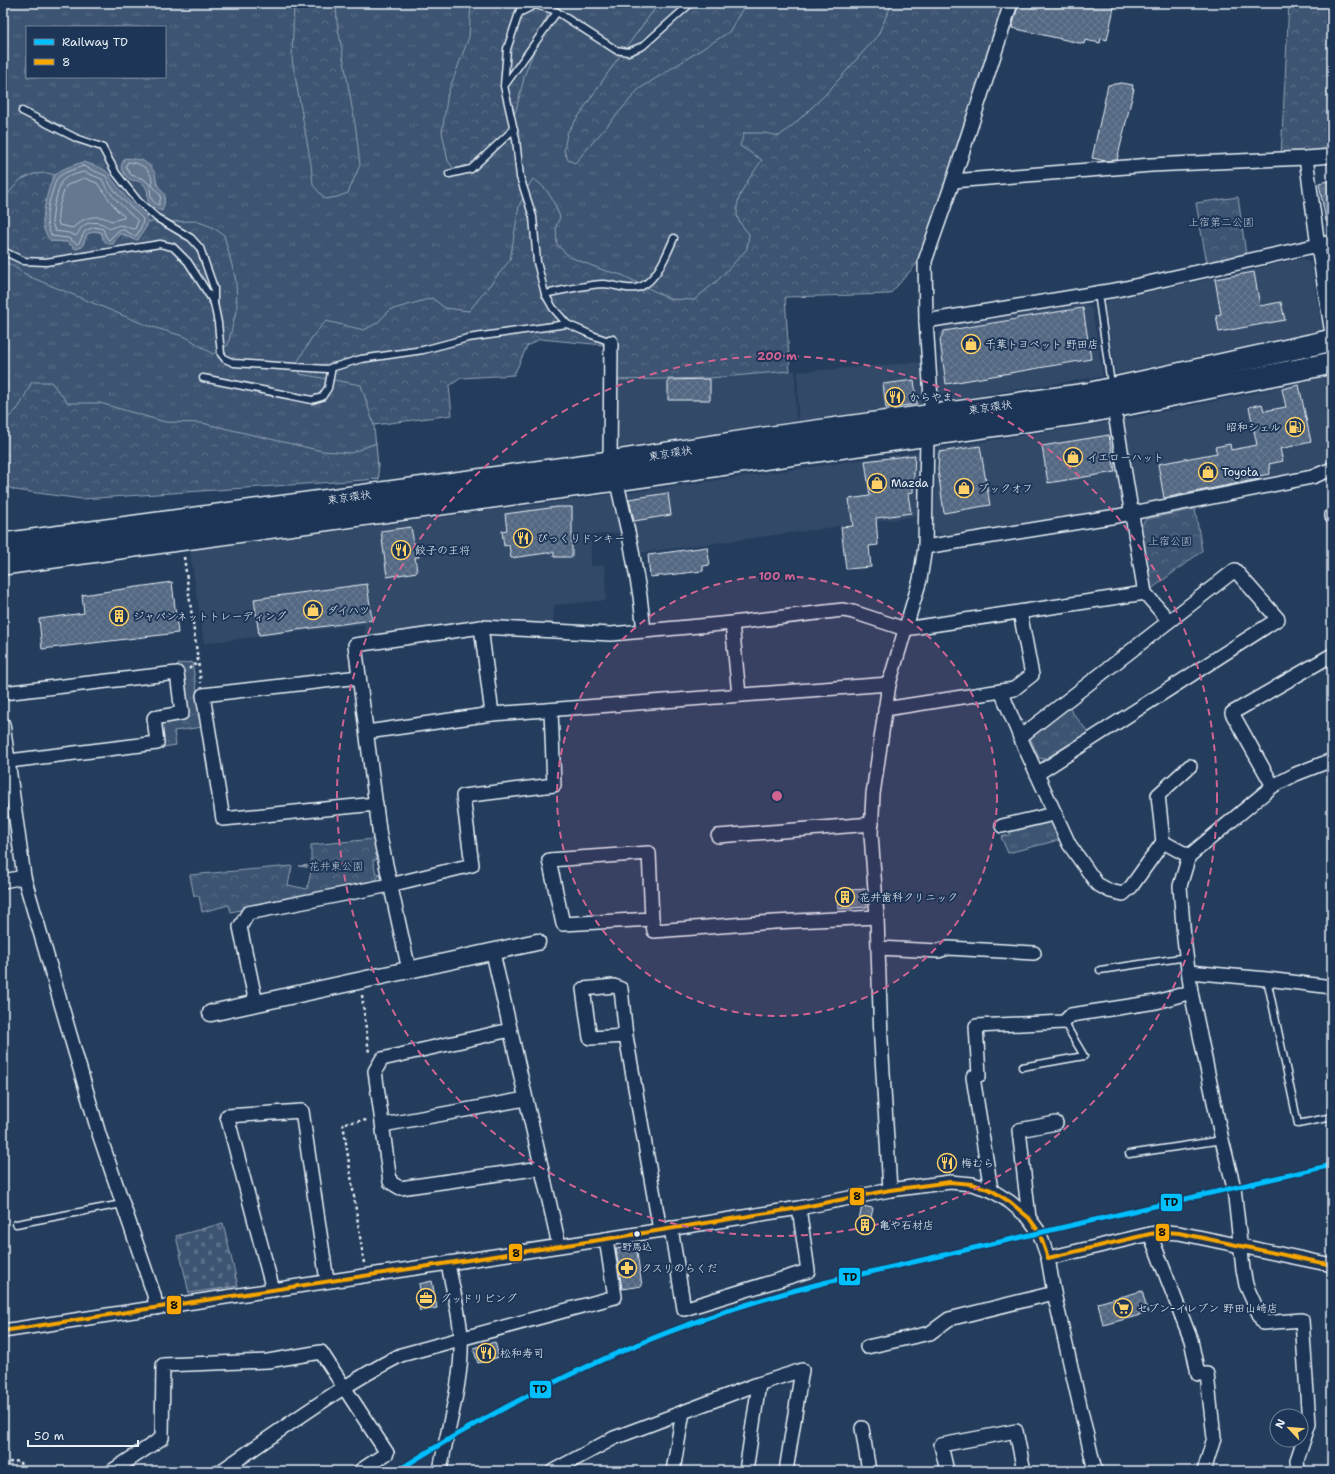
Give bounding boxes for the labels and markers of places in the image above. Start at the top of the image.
shop icon: 千葉トヨペット 野田店 [960,333,982,355]
place label: 千葉トヨペット 野田店 [985,337,1099,352]
restaurant icon: からやま [884,386,906,408]
place label: からやま [909,390,953,405]
fuel station icon: 昭和シェル [1284,416,1306,438]
place label: 昭和シェル [1226,420,1281,435]
shop icon: イエローハット [1062,446,1084,468]
place label: イエローハット [1087,450,1164,465]
shop icon: Toyota [1197,461,1219,483]
place label: Toyota [1222,465,1258,480]
shop icon: Mazda [866,472,888,494]
place label: Mazda [891,476,929,491]
shop icon: ブックオフ [953,477,975,499]
place label: ブックオフ [978,481,1033,496]
restaurant icon: びっくりドンキー [512,527,534,549]
place label: びっくりドンキー [537,531,625,546]
restaurant icon: 餃子の王将 [390,539,412,561]
place label: 餃子の王将 [415,543,470,558]
shop icon: ダイハツ [302,599,324,621]
place label: ダイハツ [327,603,370,618]
building icon: ジャパンネットトレーディング [108,605,130,627]
place label: ジャパンネットトレーディング [133,609,287,624]
centre of rings [770,789,784,803]
building icon: 花井歯科クリニック [834,886,856,908]
place label: 花井歯科クリニック [859,890,958,905]
restaurant icon: 梅むら [936,1152,958,1174]
place label: 梅むら [961,1156,994,1171]
building icon: 亀や石材店 [854,1214,876,1236]
place label: 亀や石材店 [879,1218,934,1233]
marker: 野馬込 [632,1229,642,1239]
place label: 野馬込 [622,1240,652,1253]
pharmacy icon: クスリのらくだ [616,1257,638,1279]
place label: クスリのらくだ [641,1261,718,1276]
office icon: グッドリビング [415,1287,437,1309]
place label: グッドリビング [440,1291,517,1306]
supermarket icon: セブン-イレブン 野田山崎店 [1112,1297,1134,1319]
place label: セブン-イレブン 野田山崎店 [1137,1301,1278,1316]
restaurant icon: 松和寿司 [475,1342,497,1364]
place label: 松和寿司 [500,1346,544,1361]

